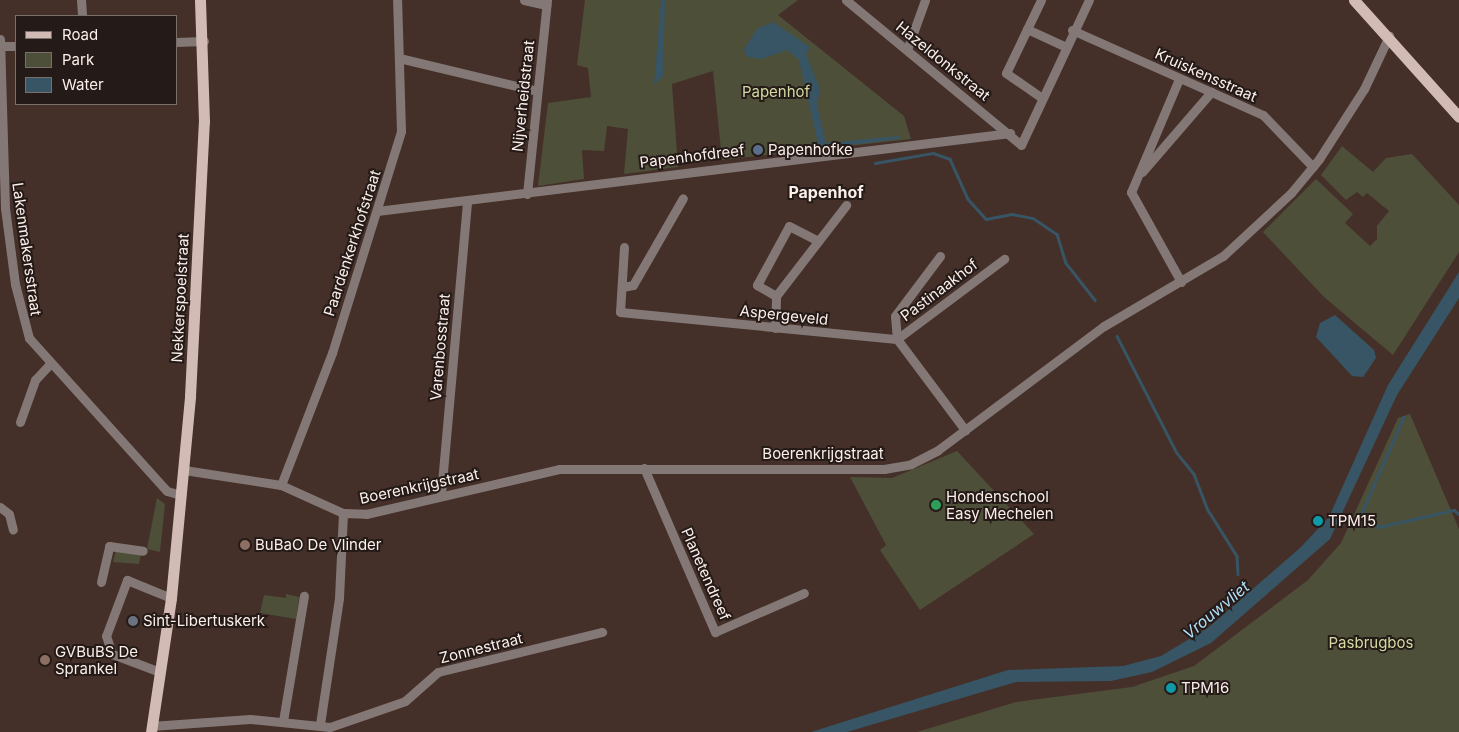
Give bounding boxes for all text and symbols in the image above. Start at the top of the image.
legend [15,15,178,105]
street label: Hazeldonkstraat [892,18,994,104]
text: Road [62,25,98,44]
street label: Nijverheidstraat [508,39,538,153]
street label: Kruiskensstraat [1152,44,1260,106]
text: Park [62,50,94,69]
text: Water [62,75,104,94]
park label: Papenhof [742,83,810,101]
street label: Papenhofdreef [639,141,745,171]
place label: Papenhofke [768,141,853,159]
marker: Papenhofke [752,144,764,156]
street label: Paardenkerkhofstraat [320,168,384,318]
street label: Lakenmakersstraat [9,181,45,317]
district label: Papenhof [788,182,864,202]
street label: Nekkerspoelstraat [168,233,192,363]
street label: Pastinaakhof [897,255,981,325]
street label: Varenbosstraat [426,293,454,401]
street label: Aspergeveld [739,301,829,329]
street label: Boerenkrijgstraat [762,445,884,463]
street label: Boerenkrijgstraat [358,465,480,507]
place label: Hondenschool Easy Mechelen [946,487,1054,522]
marker: Hondenschool Easy Mechelen [930,499,942,511]
place label: TPM15 [1328,512,1376,530]
marker: TPM15 [1312,515,1324,527]
street label: Planetendreef [678,525,734,623]
place label: BuBaO De Vlinder [255,536,381,554]
marker: BuBaO De Vlinder [239,539,251,551]
water label: Vrouwvliet [1179,577,1253,643]
place label: Sint-Libertuskerk [143,612,265,630]
marker: Sint-Libertuskerk [127,615,139,627]
street label: Zonnestraat [438,629,524,667]
park label: Pasbrugbos [1329,634,1413,652]
place label: GVBuBS De Sprankel [55,642,138,677]
marker: GVBuBS De Sprankel [39,654,51,666]
place label: TPM16 [1181,679,1229,697]
marker: TPM16 [1165,682,1177,694]

